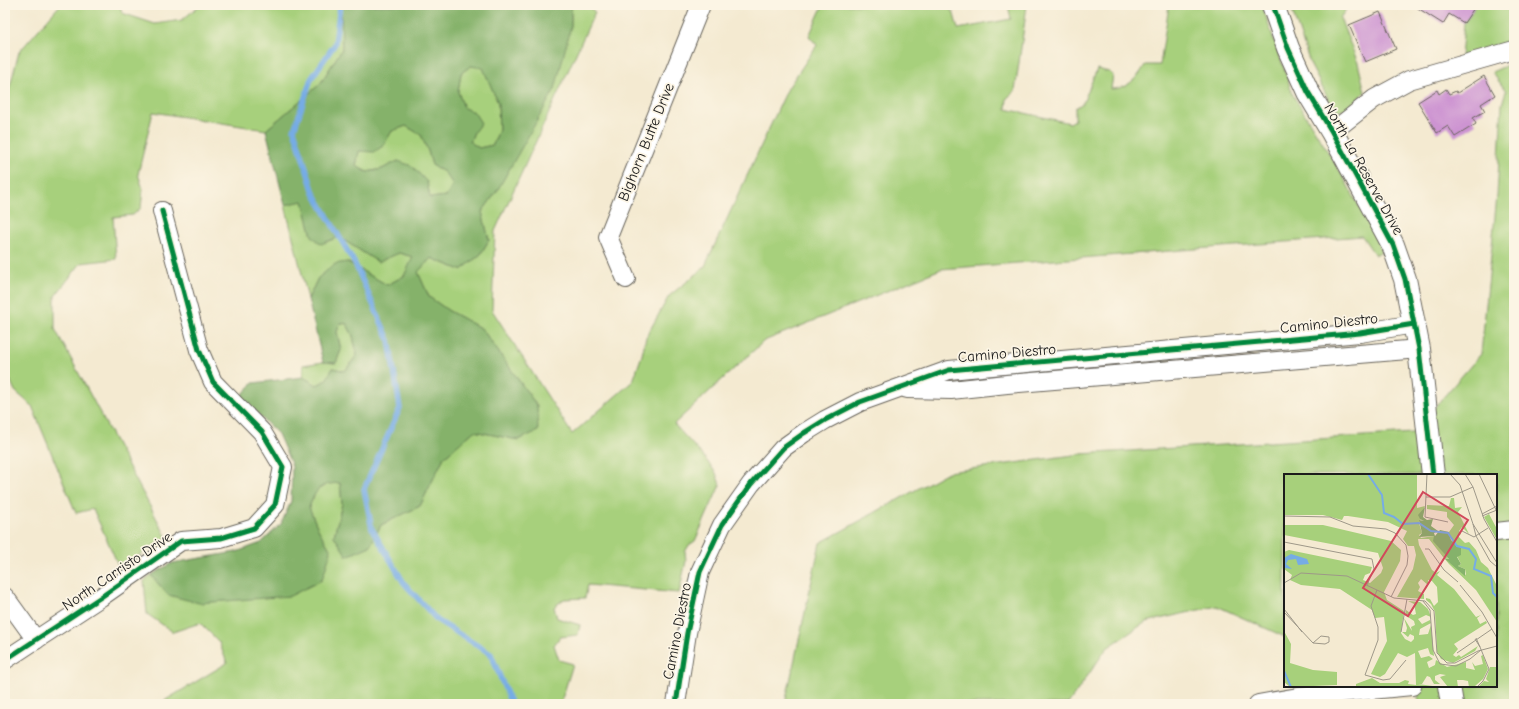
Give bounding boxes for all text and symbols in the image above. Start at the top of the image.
street label: Bighorn Butte Drive [614,80,678,204]
street label: North La Reserve Drive [1320,100,1408,238]
street label: Camino Diestro [1279,309,1379,337]
street label: Camino Diestro [957,340,1057,366]
inset map [1284,474,1497,687]
street label: North Carristo Drive [59,527,176,614]
street label: Camino Diestro [659,581,695,681]

